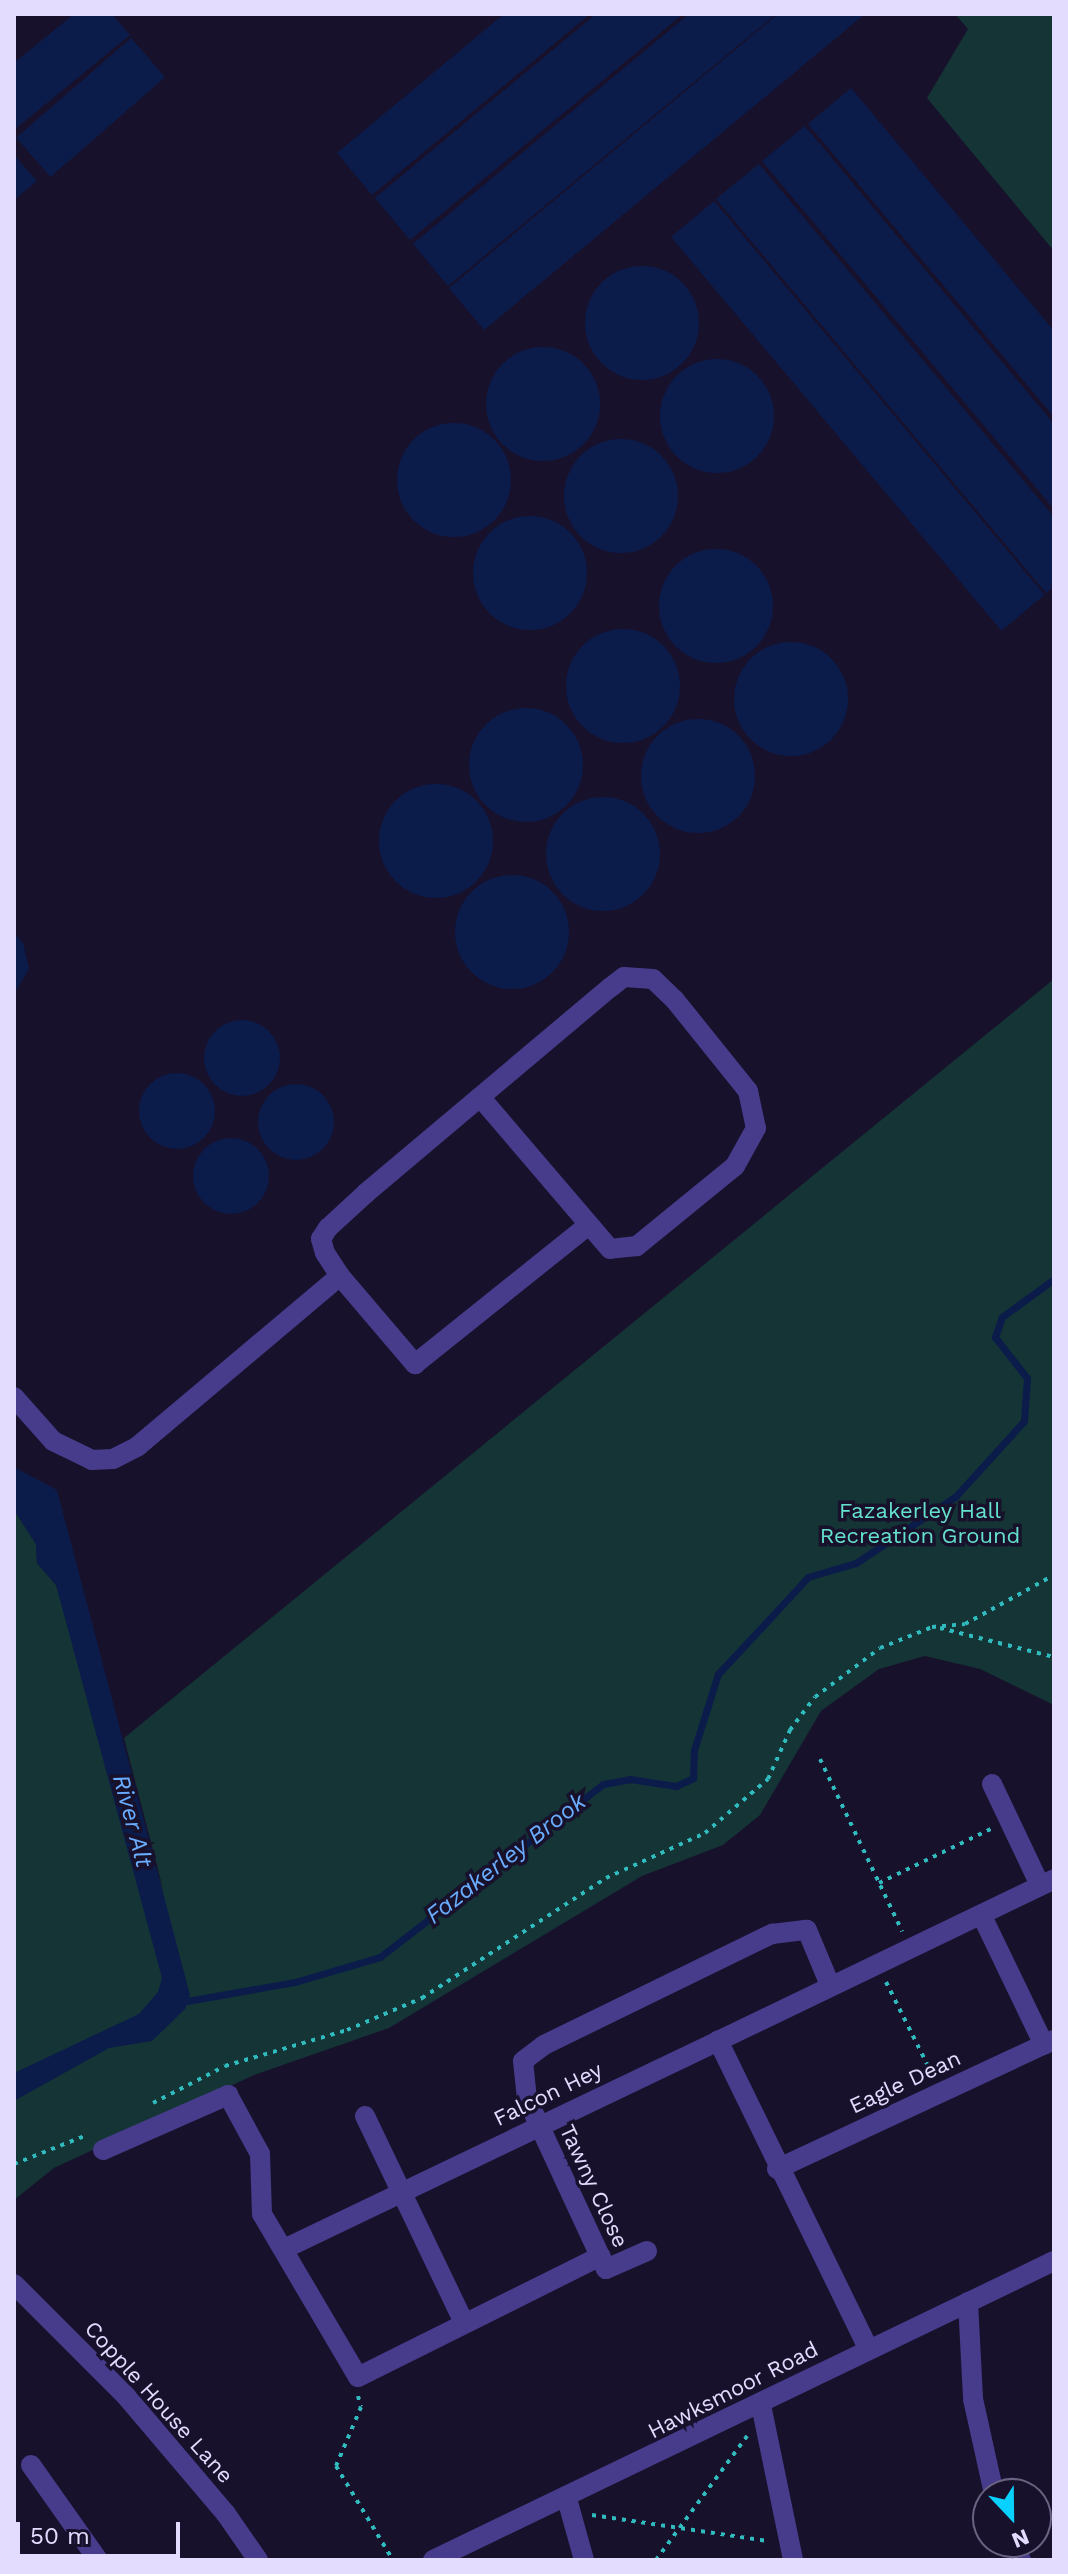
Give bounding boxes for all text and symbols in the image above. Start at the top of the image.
park label: Fazakerley Hall Recreation Ground [820,1497,1020,1548]
water label: River Alt [106,1771,158,1871]
water label: Fazakerley Brook [420,1787,592,1931]
street label: Eagle Dean [845,2045,965,2119]
street label: Falcon Hey [489,2056,607,2132]
street label: Tawny Close [554,2120,634,2252]
street label: Copple House Lane [79,2315,239,2489]
street label: Hawksmoor Road [643,2336,823,2444]
north arrow [972,2478,1052,2558]
scale bar [20,2506,184,2556]
text: 50 m [30,2522,90,2550]
text: N [1008,2524,1033,2554]

